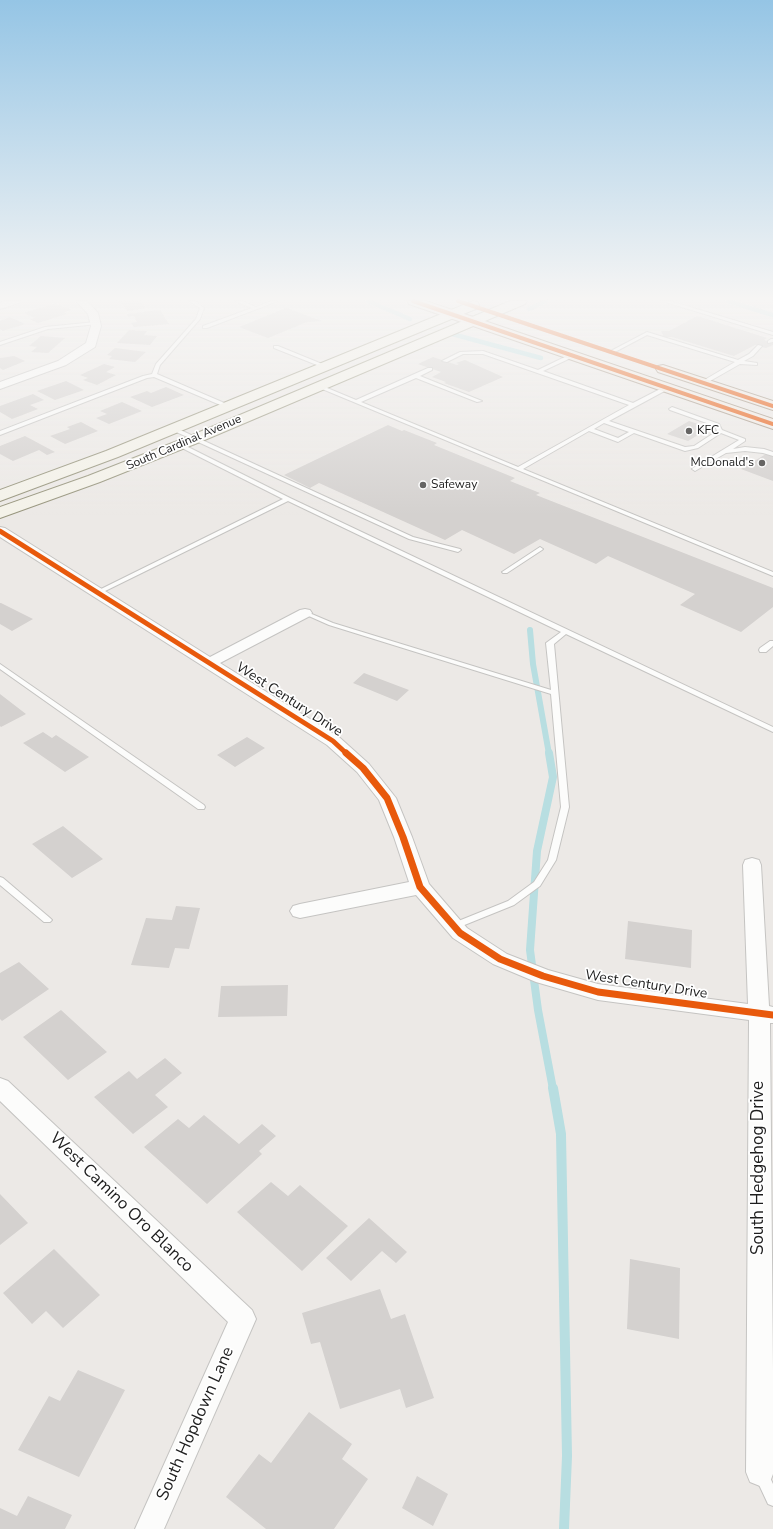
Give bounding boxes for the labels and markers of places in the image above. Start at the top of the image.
place label: KFC [697,424,719,438]
marker: KFC [684,426,694,436]
place label: McDonald's [691,456,754,470]
marker: McDonald's [757,458,767,468]
place label: Safeway [431,478,477,492]
marker: Safeway [418,480,428,490]

